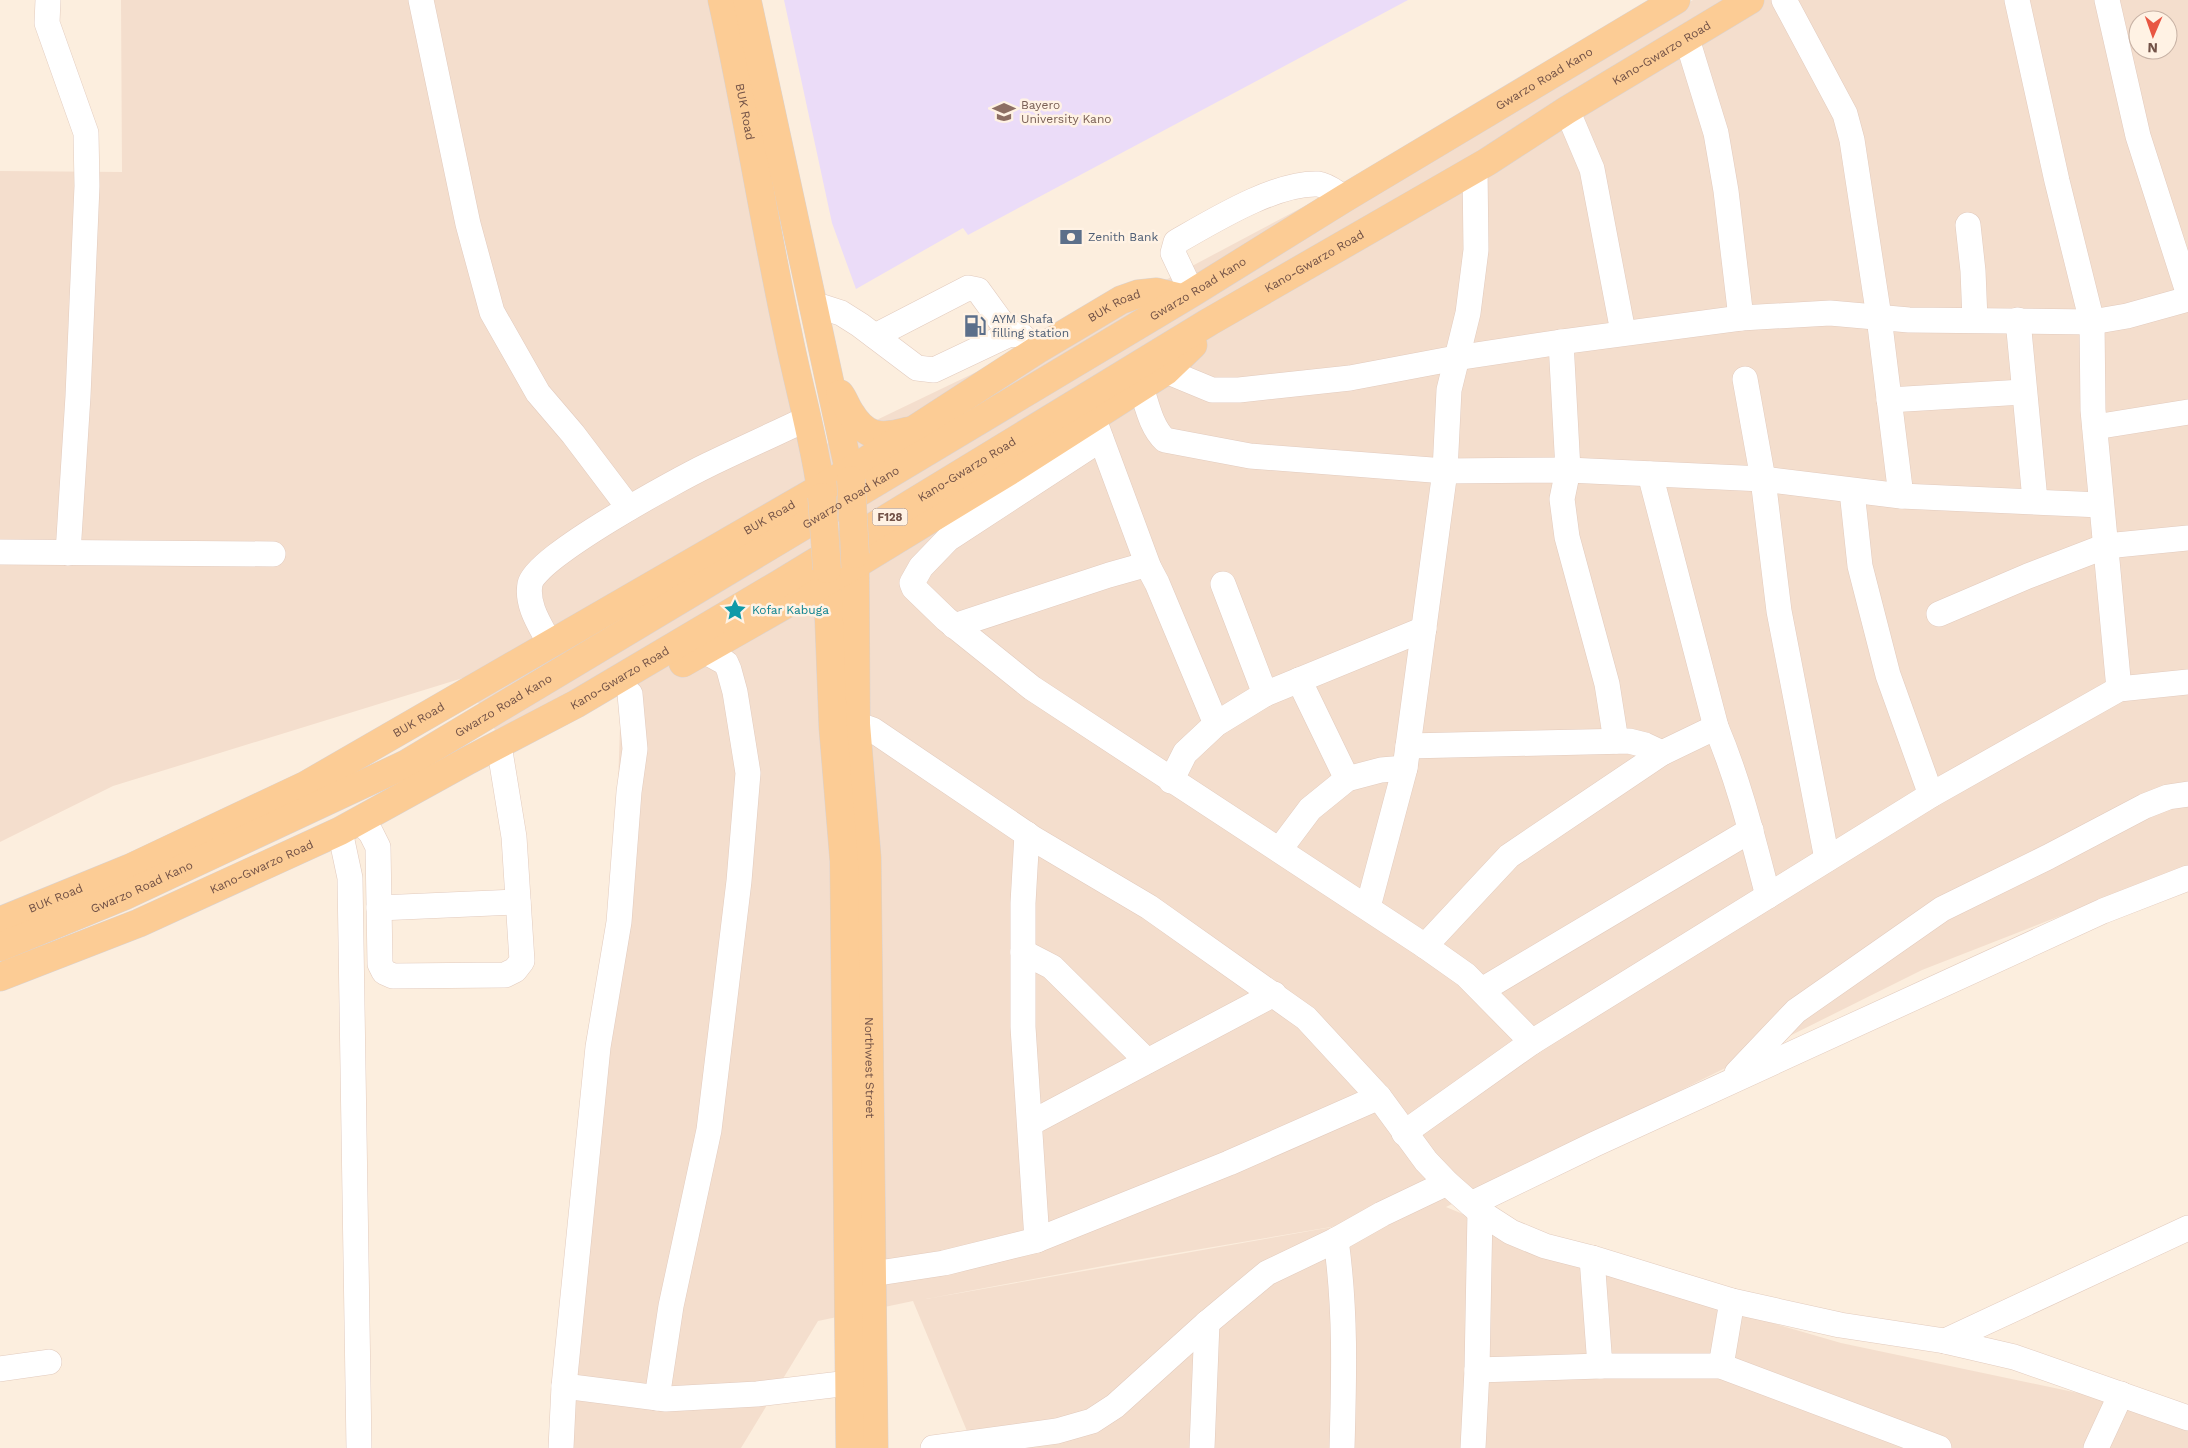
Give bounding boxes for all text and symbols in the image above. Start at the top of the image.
north arrow [2128,10,2178,60]
street label: Kano-Gwarzo Road [1610,18,1713,88]
text: N [2147,40,2158,56]
street label: Gwarzo Road Kano [1493,44,1595,113]
street label: BUK Road [733,82,757,141]
place label: Bayero University Kano [1021,98,1112,126]
school or university icon: Bayero University Kano [991,99,1017,125]
bank icon: Zenith Bank [1058,224,1084,250]
street label: Kano-Gwarzo Road [1262,227,1367,296]
place label: Zenith Bank [1088,230,1158,244]
street label: Gwarzo Road Kano [1147,254,1249,324]
street label: BUK Road [1085,287,1142,325]
place label: AYM Shafa filling station [992,312,1069,340]
fuel station icon: AYM Shafa filling station [962,313,988,339]
street label: Kano-Gwarzo Road [915,434,1019,505]
street label: Gwarzo Road Kano [800,463,902,532]
street label: BUK Road [741,497,798,538]
road number: F128 [872,508,908,526]
place icon: Kofar Kabuga [722,597,748,623]
place label: Kofar Kabuga [752,603,829,617]
street label: Kano-Gwarzo Road [568,643,672,713]
street label: Gwarzo Road Kano [452,671,554,740]
street label: BUK Road [390,700,447,740]
street label: Kano-Gwarzo Road [208,837,316,897]
street label: Gwarzo Road Kano [89,858,195,916]
street label: BUK Road [26,881,85,916]
street label: Northwest Street [862,1017,877,1118]

